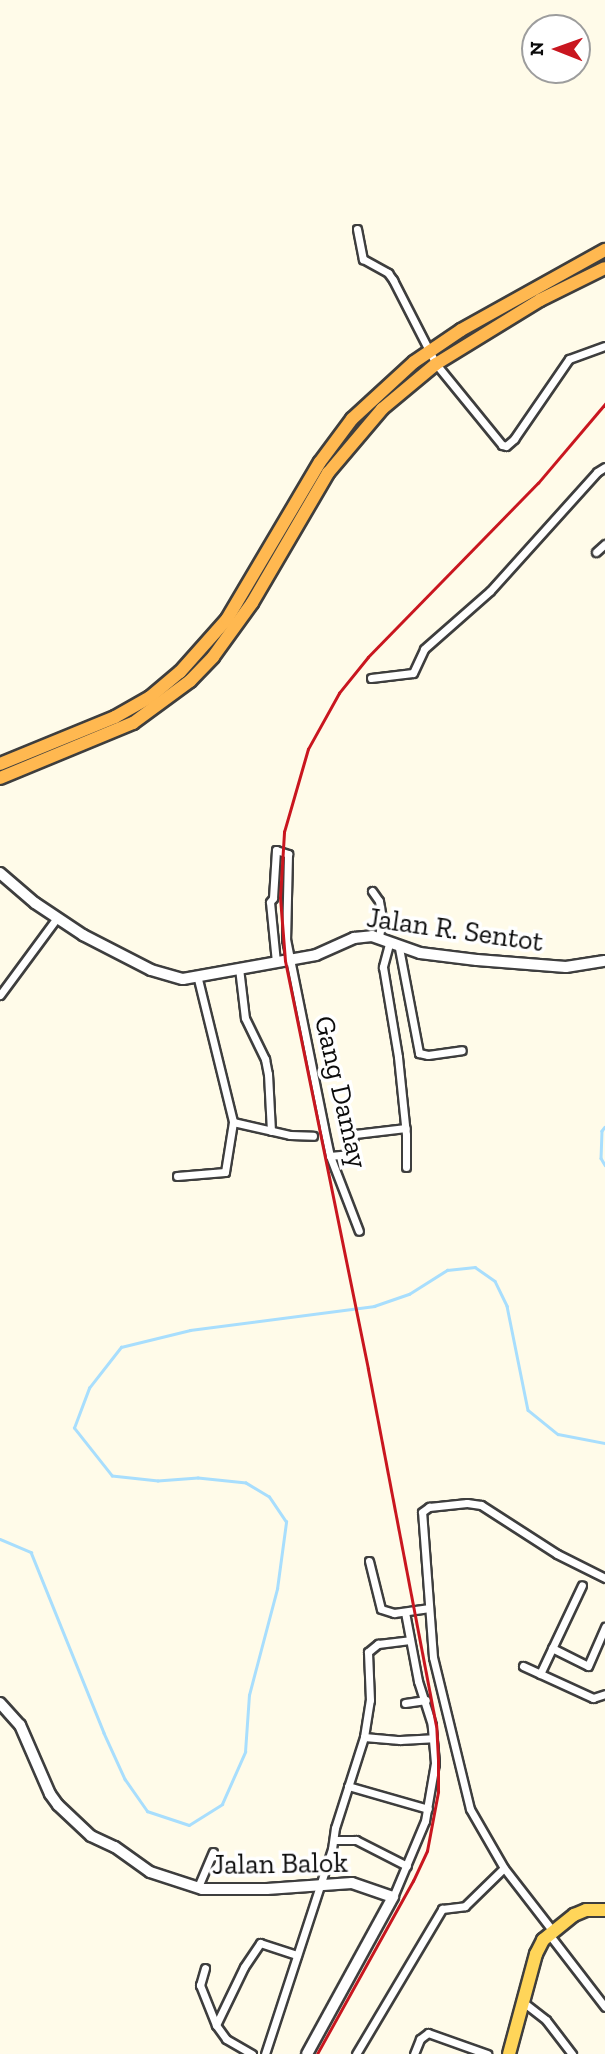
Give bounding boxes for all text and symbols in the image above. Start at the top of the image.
north arrow [521,14,591,84]
text: N [525,41,548,56]
street label: Jalan R. Sentot [365,901,545,959]
street label: Gang Damay [307,1013,375,1171]
street label: Jalan Balok [212,1846,348,1882]

